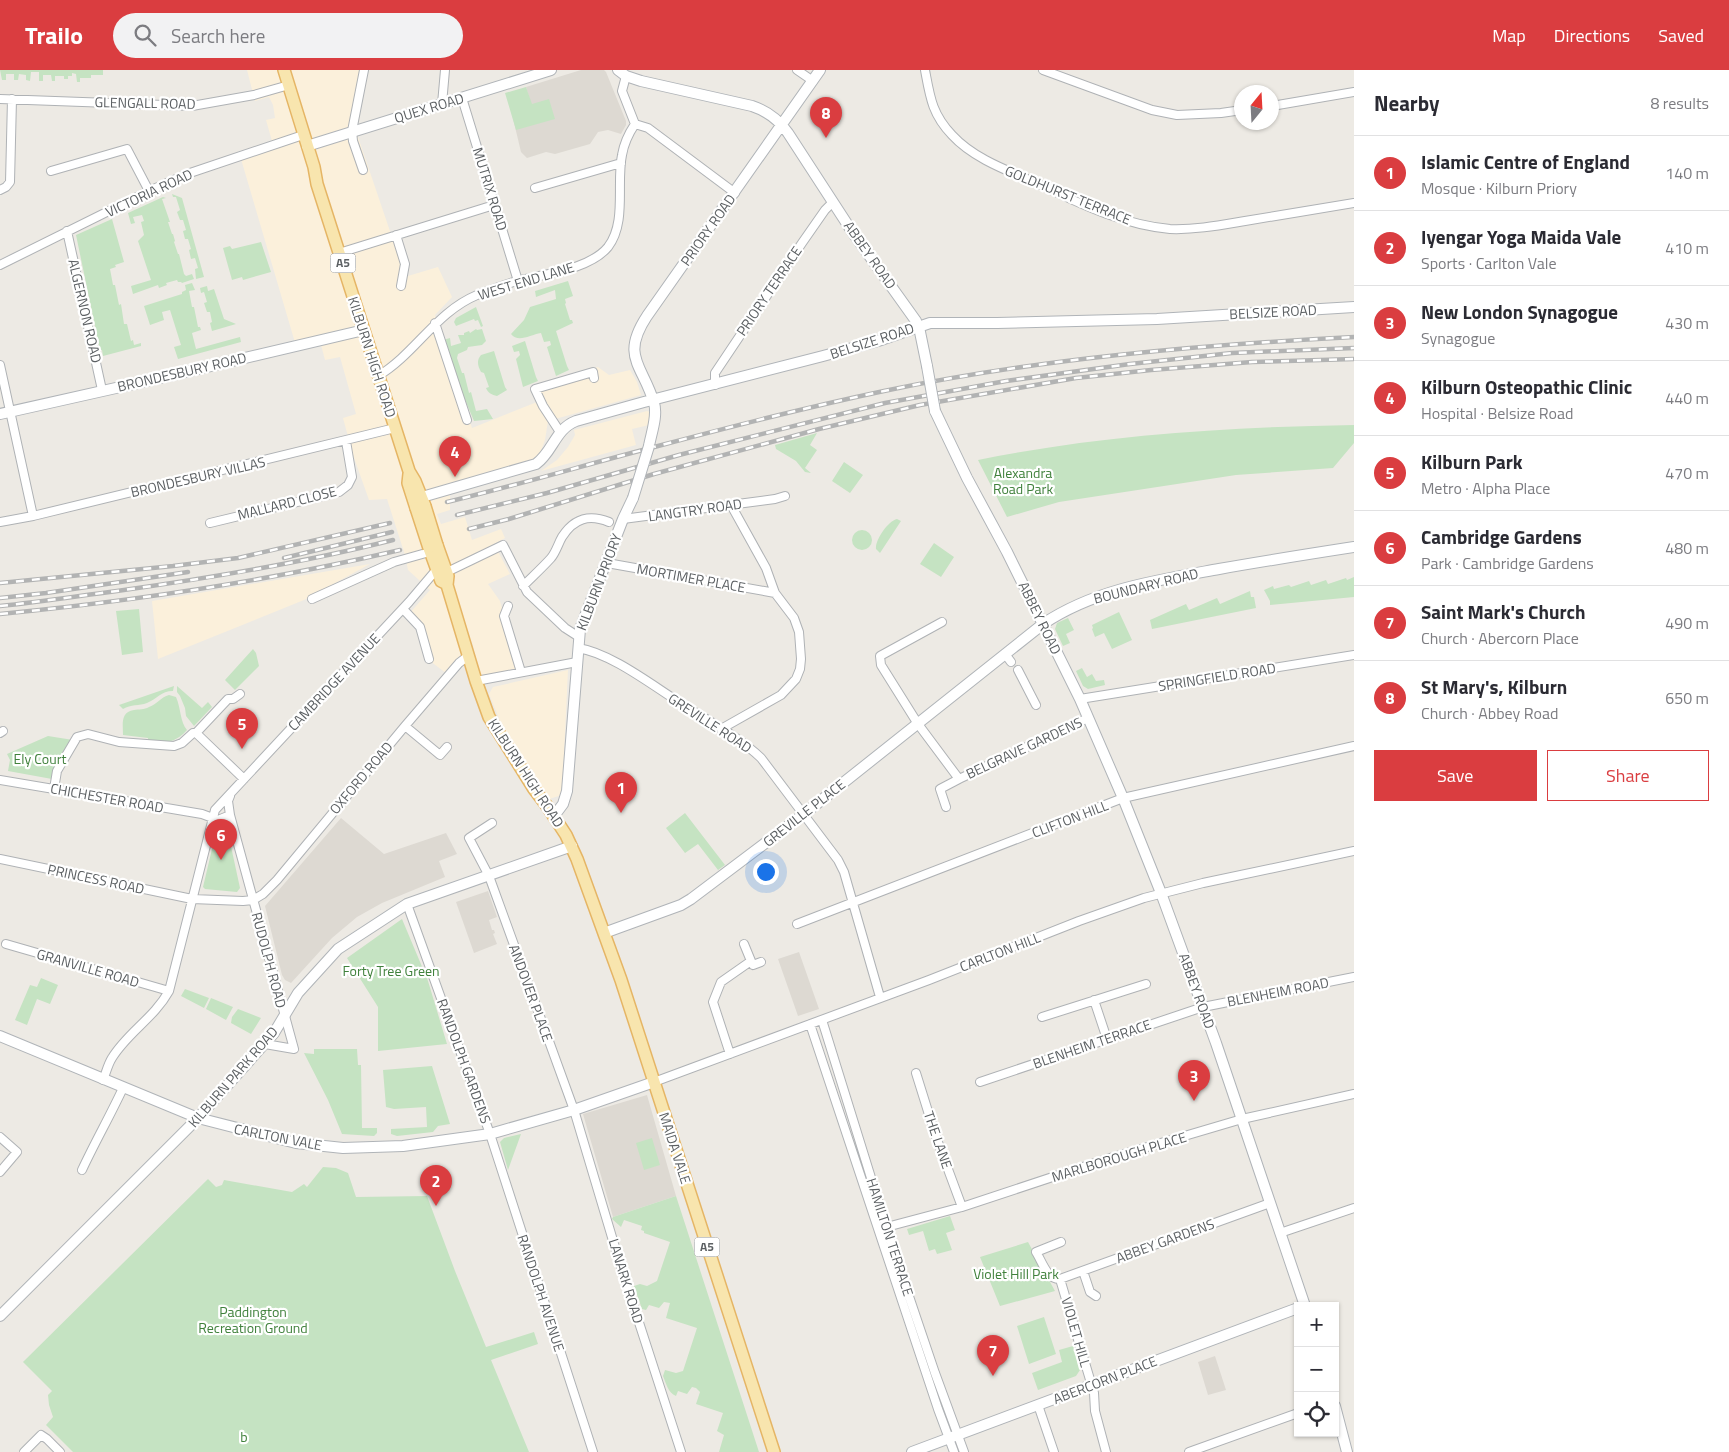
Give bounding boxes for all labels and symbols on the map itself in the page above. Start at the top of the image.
north arrow [1234,85,1279,130]
street label: QUEX ROAD [391,87,466,128]
street label: GLENGALL ROAD [94,91,196,114]
pin: 8 [810,97,842,138]
street label: MUTRIX ROAD [468,145,513,233]
street label: GOLDHURST TERRACE [1002,160,1135,230]
street label: VICTORIA ROAD [102,163,196,222]
street label: PRIORY ROAD [675,189,740,270]
street label: ABBEY ROAD [839,216,902,293]
street label: PRIORY TERRACE [731,241,807,340]
road number: A5 [330,254,356,272]
street label: WEST END LANE [475,256,577,305]
street label: ALGERNON ROAD [63,257,108,365]
street label: KILBURN HIGH ROAD [343,294,402,420]
street label: BELSIZE ROAD [1229,299,1317,324]
street label: BELSIZE ROAD [827,317,917,364]
street label: BRONDESBURY ROAD [115,346,249,397]
pin: 4 [439,436,471,477]
street label: BRONDESBURY VILLAS [128,451,267,502]
park label: Alexandra Road Park [993,462,1053,499]
street label: MALLARD CLOSE [235,480,339,525]
street label: LANGTRY ROAD [647,493,743,526]
street label: KILBURN PRIORY [570,530,627,633]
street label: MORTIMER PLACE [635,558,747,597]
street label: BOUNDARY ROAD [1091,562,1201,609]
street label: ABBEY ROAD [1014,578,1067,658]
street label: CAMBRIDGE AVENUE [283,628,385,735]
street label: SPRINGFIELD ROAD [1157,657,1277,696]
street label: GREVILLE ROAD [664,688,756,757]
pin: 5 [226,708,258,749]
street label: BELGRAVE GARDENS [962,711,1085,784]
street label: KILBURN HIGH ROAD [483,714,570,831]
street label: OXFORD ROAD [324,737,397,819]
park label: Ely Court [14,748,67,769]
pin: 1 [605,772,637,813]
street label: GREVILLE PLACE [758,774,850,851]
street label: CHICHESTER ROAD [49,777,165,818]
street label: CLIFTON HILL [1029,794,1111,843]
pin: 6 [205,819,237,860]
street label: PRINCESS ROAD [46,858,146,899]
your location [753,859,779,885]
street label: RUDOLPH ROAD [247,910,292,1010]
street label: CARLTON HILL [956,926,1044,977]
street label: ANDOVER PLACE [504,941,559,1045]
street label: GRANVILLE ROAD [34,943,142,992]
street label: ABBEY ROAD [1174,950,1221,1032]
park label: Forty Tree Green [342,960,440,981]
street label: BLENHEIM ROAD [1225,971,1331,1012]
street label: RANDOLPH GARDENS [432,995,497,1126]
street label: BLENHEIM TERRACE [1030,1013,1154,1074]
street label: KILBURN PARK ROAD [183,1022,282,1132]
pin: 3 [1178,1060,1210,1101]
street label: THE LANE [919,1108,958,1172]
street label: MAIDA VALE [654,1109,697,1187]
street label: CARLTON VALE [232,1118,324,1155]
street label: MARLBOROUGH PLACE [1049,1126,1189,1187]
pin: 2 [420,1165,452,1206]
street label: HAMILTON TERRACE [861,1175,920,1299]
street label: ABBEY GARDENS [1113,1213,1217,1268]
street label: RANDOLPH AVENUE [513,1231,570,1354]
street label: LANARK ROAD [604,1236,649,1326]
road number: A5 [694,1238,720,1256]
park label: Violet Hill Park [973,1263,1059,1284]
street label: VIOLET HILL [1056,1294,1097,1370]
park label: Paddington Recreation Ground [198,1301,308,1338]
pin: 7 [977,1335,1009,1376]
street label: ABERCORN PLACE [1050,1350,1160,1409]
park label: b [240,1426,248,1447]

